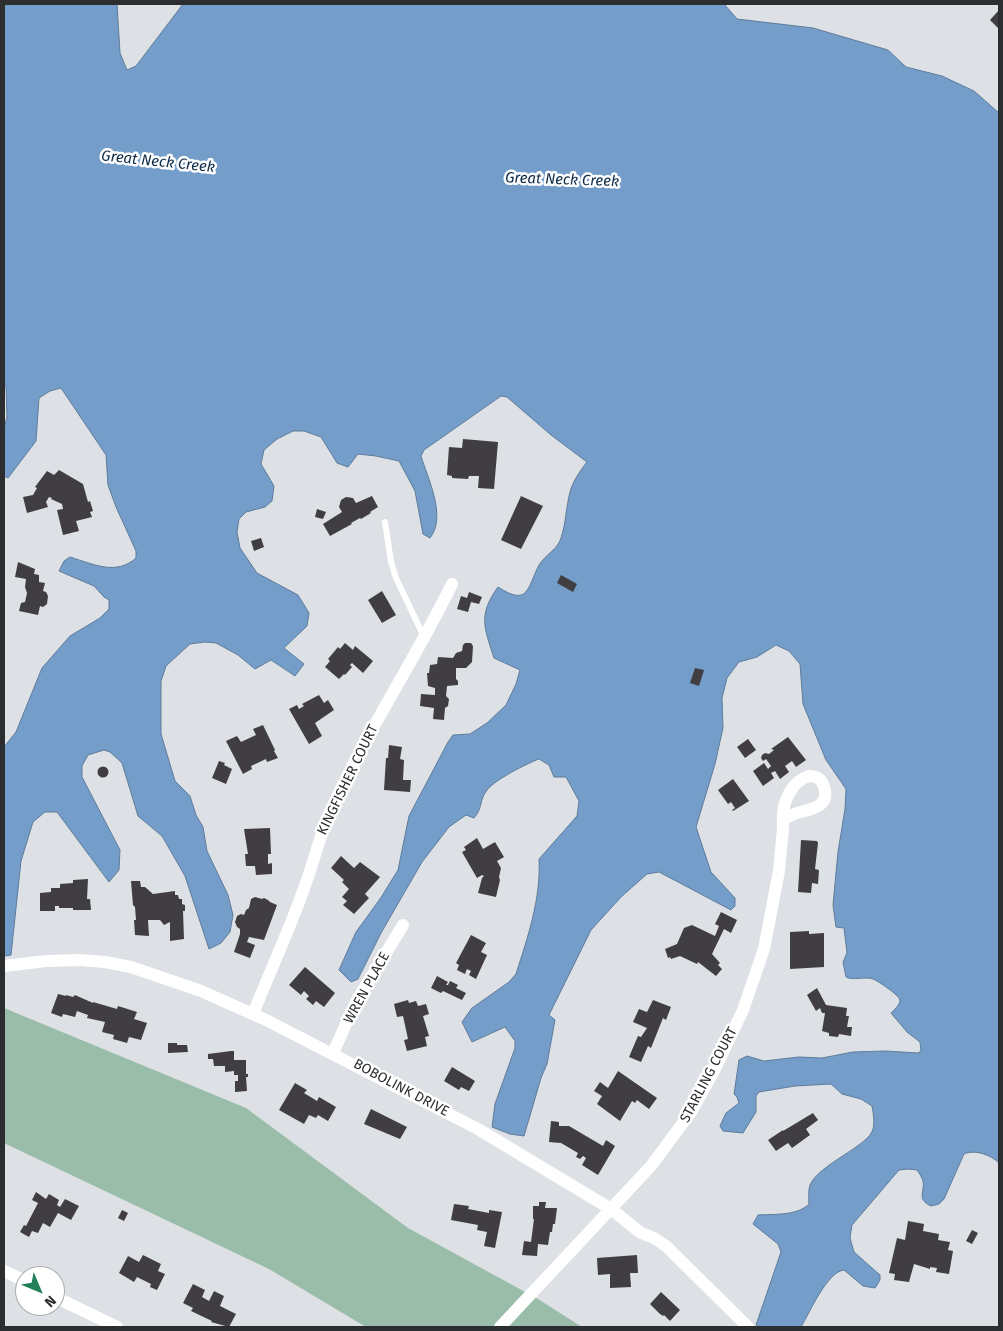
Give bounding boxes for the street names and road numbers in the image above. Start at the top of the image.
street label: KINGFISHER COURT [314,722,382,838]
street label: WREN PLACE [340,949,394,1027]
street label: STARLING COURT [677,1024,741,1126]
street label: BOBOLINK DRIVE [350,1056,452,1120]

